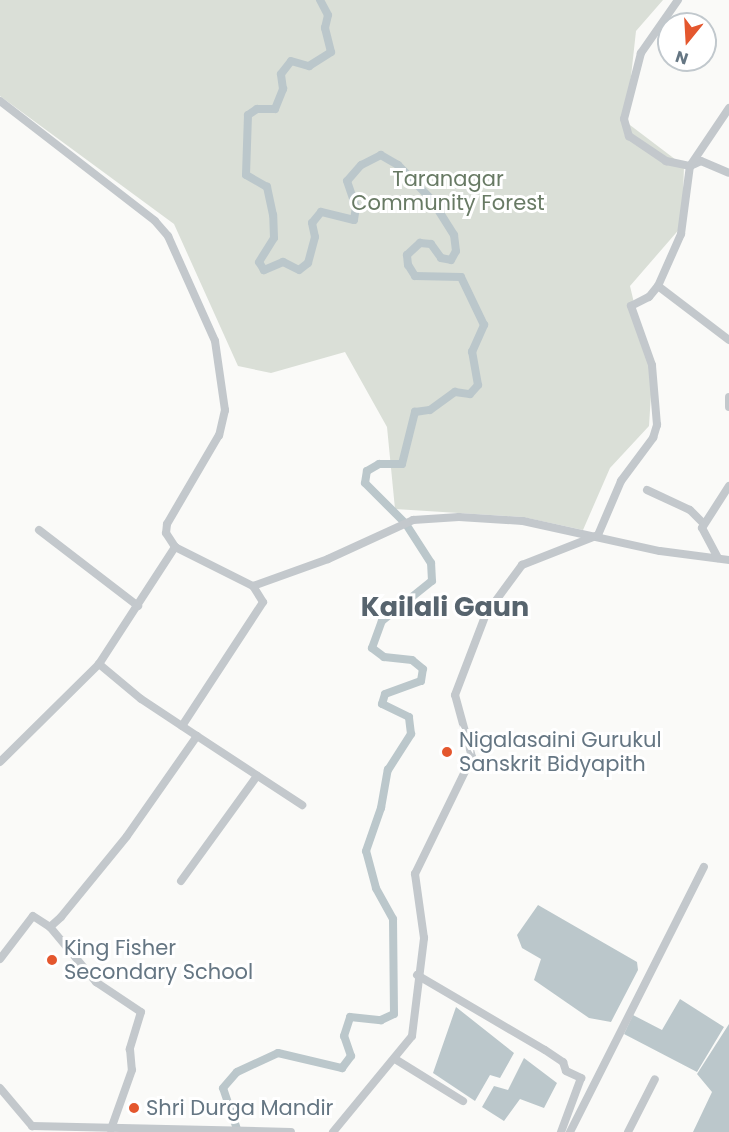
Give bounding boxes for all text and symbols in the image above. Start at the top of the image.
north arrow [657,12,717,72]
text: N [673,45,691,70]
park label: Taranagar Community Forest [351,166,545,216]
district label: Kailali Gaun [361,591,529,623]
place label: Nigalasaini Gurukul Sanskrit Bidyapith [459,727,662,777]
marker: Nigalasaini Gurukul Sanskrit Bidyapith [440,745,454,759]
place label: King Fisher Secondary School [64,935,253,985]
marker: King Fisher Secondary School [45,953,59,967]
place label: Shri Durga Mandir [146,1095,333,1121]
marker: Shri Durga Mandir [127,1101,141,1115]

